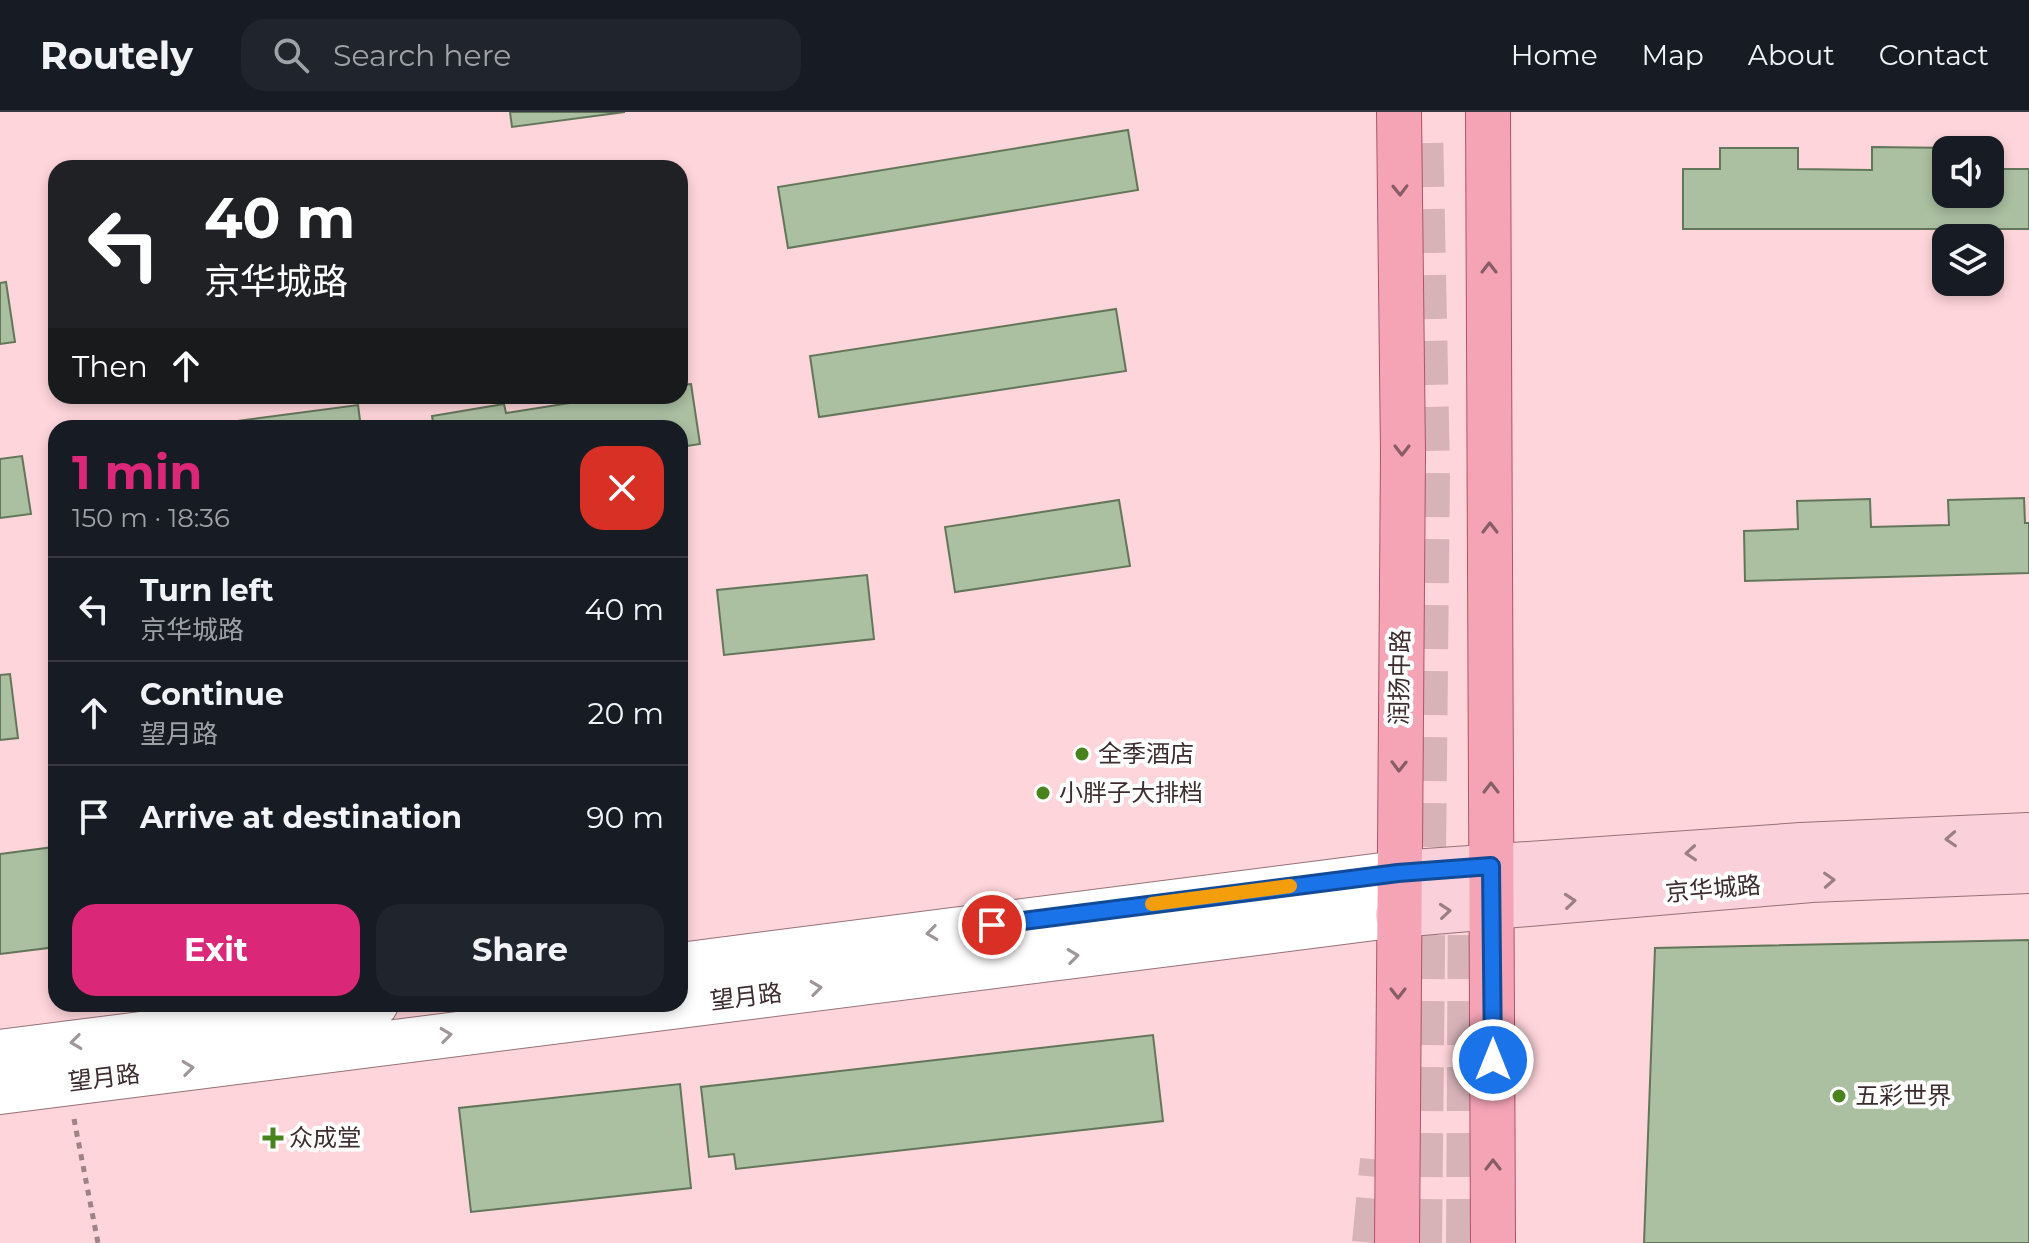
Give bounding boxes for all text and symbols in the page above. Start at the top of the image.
search box [241,19,801,91]
text: Routely [40,32,193,79]
icon: search [269,33,313,77]
text: Search here [333,37,511,74]
text: Home [1511,38,1598,72]
text: Map [1642,38,1704,72]
text: About [1748,38,1835,72]
text: Contact [1879,38,1989,72]
map controls [1932,136,2004,296]
button: sound [1932,136,2004,208]
text: 40 m [204,184,355,252]
one-way arrow [1391,184,1409,197]
icon: left [72,192,176,296]
button: layers [1932,224,2004,296]
text: 京华城路 [204,259,348,303]
one-way arrow [1480,261,1498,274]
icon: ahead [164,344,208,388]
text: Then [72,348,148,385]
text: 1 min [72,443,202,501]
one-way arrow [1393,444,1411,457]
button: close [580,446,664,530]
text: 150 m · 18:36 [72,502,230,534]
one-way arrow [1481,521,1499,534]
text: Turn left [140,572,273,609]
icon: left [72,587,116,631]
text: 40 m [585,591,664,628]
text: 京华城路 [140,614,244,646]
street label: 润扬中路 [1384,629,1415,725]
text: Continue [140,676,284,713]
icon: ahead [72,691,116,735]
text: 20 m [587,695,664,732]
text: 望月路 [140,718,218,750]
place label: 全季酒店 [1098,739,1194,768]
marker: 全季酒店 [1073,745,1091,763]
one-way arrow [1391,760,1408,773]
place label: 小胖子大排档 [1059,778,1203,807]
one-way arrow [1482,781,1500,794]
marker: 小胖子大排档 [1034,784,1052,802]
icon: arrive [72,795,116,839]
text: Arrive at destination [140,799,462,836]
text: 90 m [586,799,664,836]
one-way arrow [1944,830,1957,847]
one-way arrow [1685,844,1698,861]
street label: 京华城路 [1664,870,1762,907]
one-way arrow [1823,871,1836,888]
pin [958,891,1026,959]
one-way arrow [1564,892,1577,909]
icon: arrive [970,903,1014,947]
one-way arrow [1439,903,1452,920]
button: Exit [72,904,360,996]
button: Share [376,904,664,996]
one-way arrow [925,924,938,941]
one-way arrow [1067,948,1080,965]
street label: 望月路 [708,978,783,1015]
one-way arrow [809,980,822,997]
one-way arrow [1389,987,1407,1000]
position arrow [1451,1018,1535,1102]
one-way arrow [440,1027,453,1044]
one-way arrow [69,1034,82,1051]
street label: 望月路 [66,1059,141,1096]
one-way arrow [182,1059,195,1076]
place label: 五彩世界 [1855,1081,1951,1110]
marker: 五彩世界 [1830,1087,1848,1105]
place label: 众成堂 [289,1123,361,1152]
marker: 众成堂 [264,1129,282,1147]
one-way arrow [1484,1158,1502,1171]

